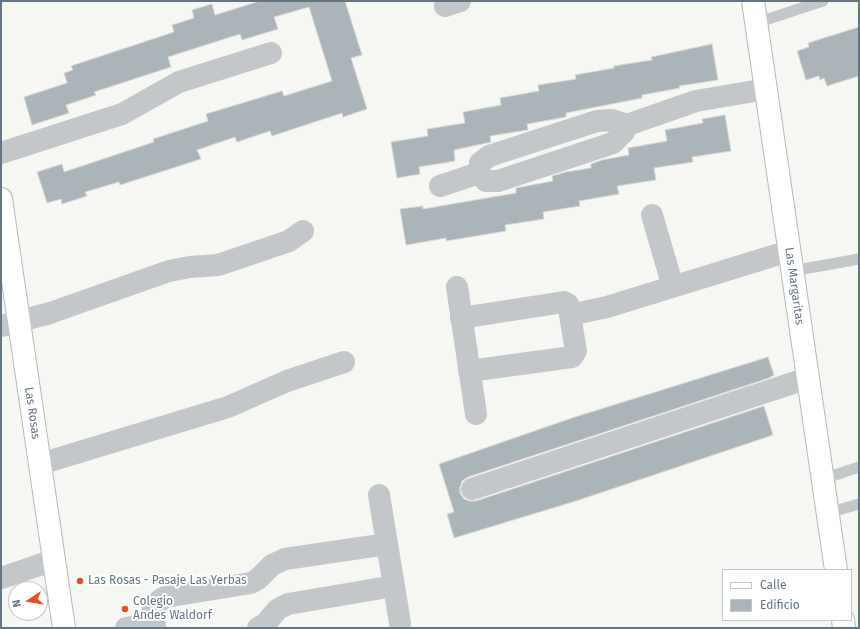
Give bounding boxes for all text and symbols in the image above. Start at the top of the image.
street label: Las Margaritas [781,246,807,326]
street label: Las Rosas [21,386,43,440]
legend [722,569,852,621]
place label: Las Rosas - Pasaje Las Yerbas [88,574,247,588]
marker: Las Rosas - Pasaje Las Yerbas [75,576,85,586]
text: Calle [760,578,787,592]
north arrow [8,581,48,621]
place label: Colegio Andes Waldorf [133,595,212,623]
text: N [10,598,24,608]
text: Edificio [760,598,800,612]
marker: Colegio Andes Waldorf [120,604,130,614]

